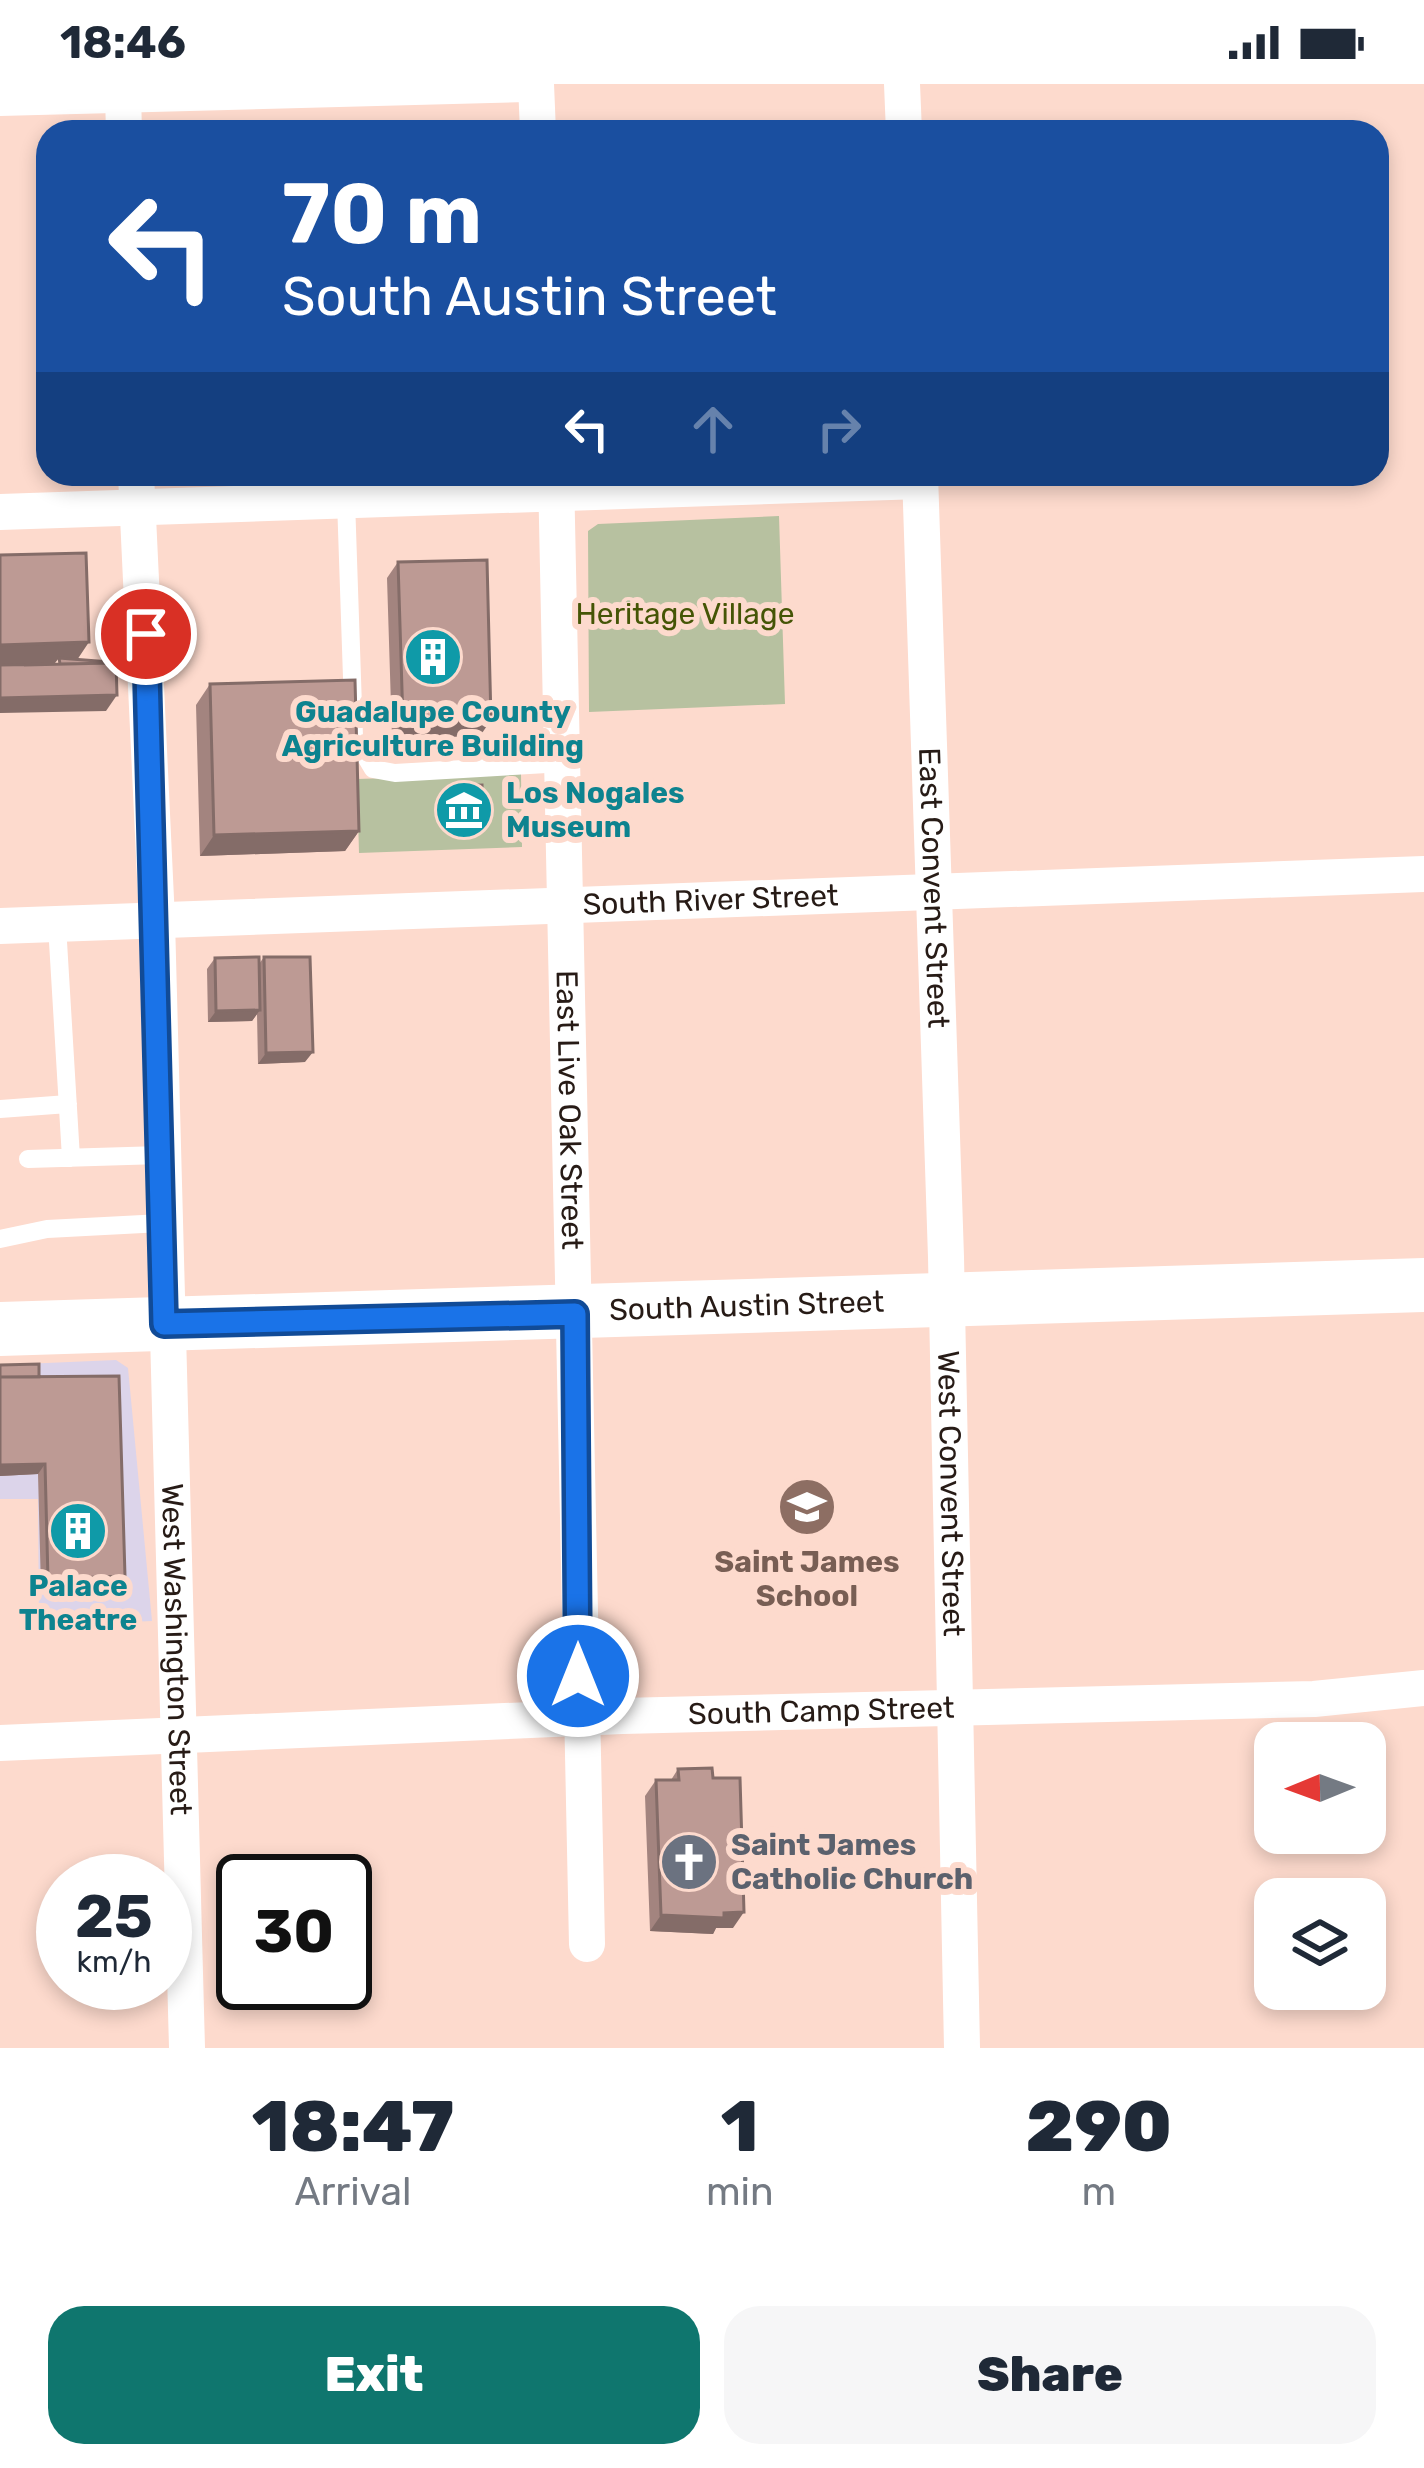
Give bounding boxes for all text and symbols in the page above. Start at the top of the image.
text: 18:46 [60,16,186,69]
text: 70 m [282,164,482,264]
icon: left [84,168,240,324]
text: South Austin Street [282,265,777,329]
icon: left [554,396,620,462]
icon: ahead [680,396,746,462]
icon: right [806,396,872,462]
pin [95,583,197,685]
park label: Heritage Village [575,596,795,632]
icon: arrive [113,601,179,667]
building icon: Guadalupe County Agriculture Building [402,626,464,688]
place label: Guadalupe County Agriculture Building [282,694,584,764]
street label: East Convent Street [911,747,956,1029]
place label: Los Nogales Museum [506,775,685,845]
museum icon: Los Nogales Museum [433,779,495,841]
street label: South River Street [582,877,839,923]
street label: East Live Oak Street [548,970,590,1250]
street label: South Austin Street [609,1284,885,1328]
street label: West Convent Street [930,1350,972,1637]
school or university icon: Saint James School [776,1476,838,1538]
street label: West Washington Street [154,1483,199,1816]
building icon: Palace Theatre [47,1500,109,1562]
place label: Saint James School [714,1544,900,1614]
place label: Palace Theatre [19,1568,137,1638]
position arrow [515,1613,641,1739]
street label: South Camp Street [688,1690,955,1732]
north arrow [1254,1722,1386,1854]
map controls [1254,1722,1386,2010]
place label: Saint James Catholic Church [731,1827,973,1897]
church icon: Saint James Catholic Church [658,1831,720,1893]
speed limit sign: 30 [216,1854,372,2010]
button: layers [1254,1878,1386,2010]
text: 25 [75,1881,153,1952]
text: km/h [77,1944,151,1980]
text: 18:47 [252,2084,454,2169]
text: 1 [721,2084,759,2169]
text: 290 [1025,2084,1172,2169]
text: Arrival [294,2169,411,2215]
text: min [706,2169,774,2215]
text: m [1081,2169,1116,2215]
button: Exit [48,2306,700,2444]
button: Share [724,2306,1376,2444]

